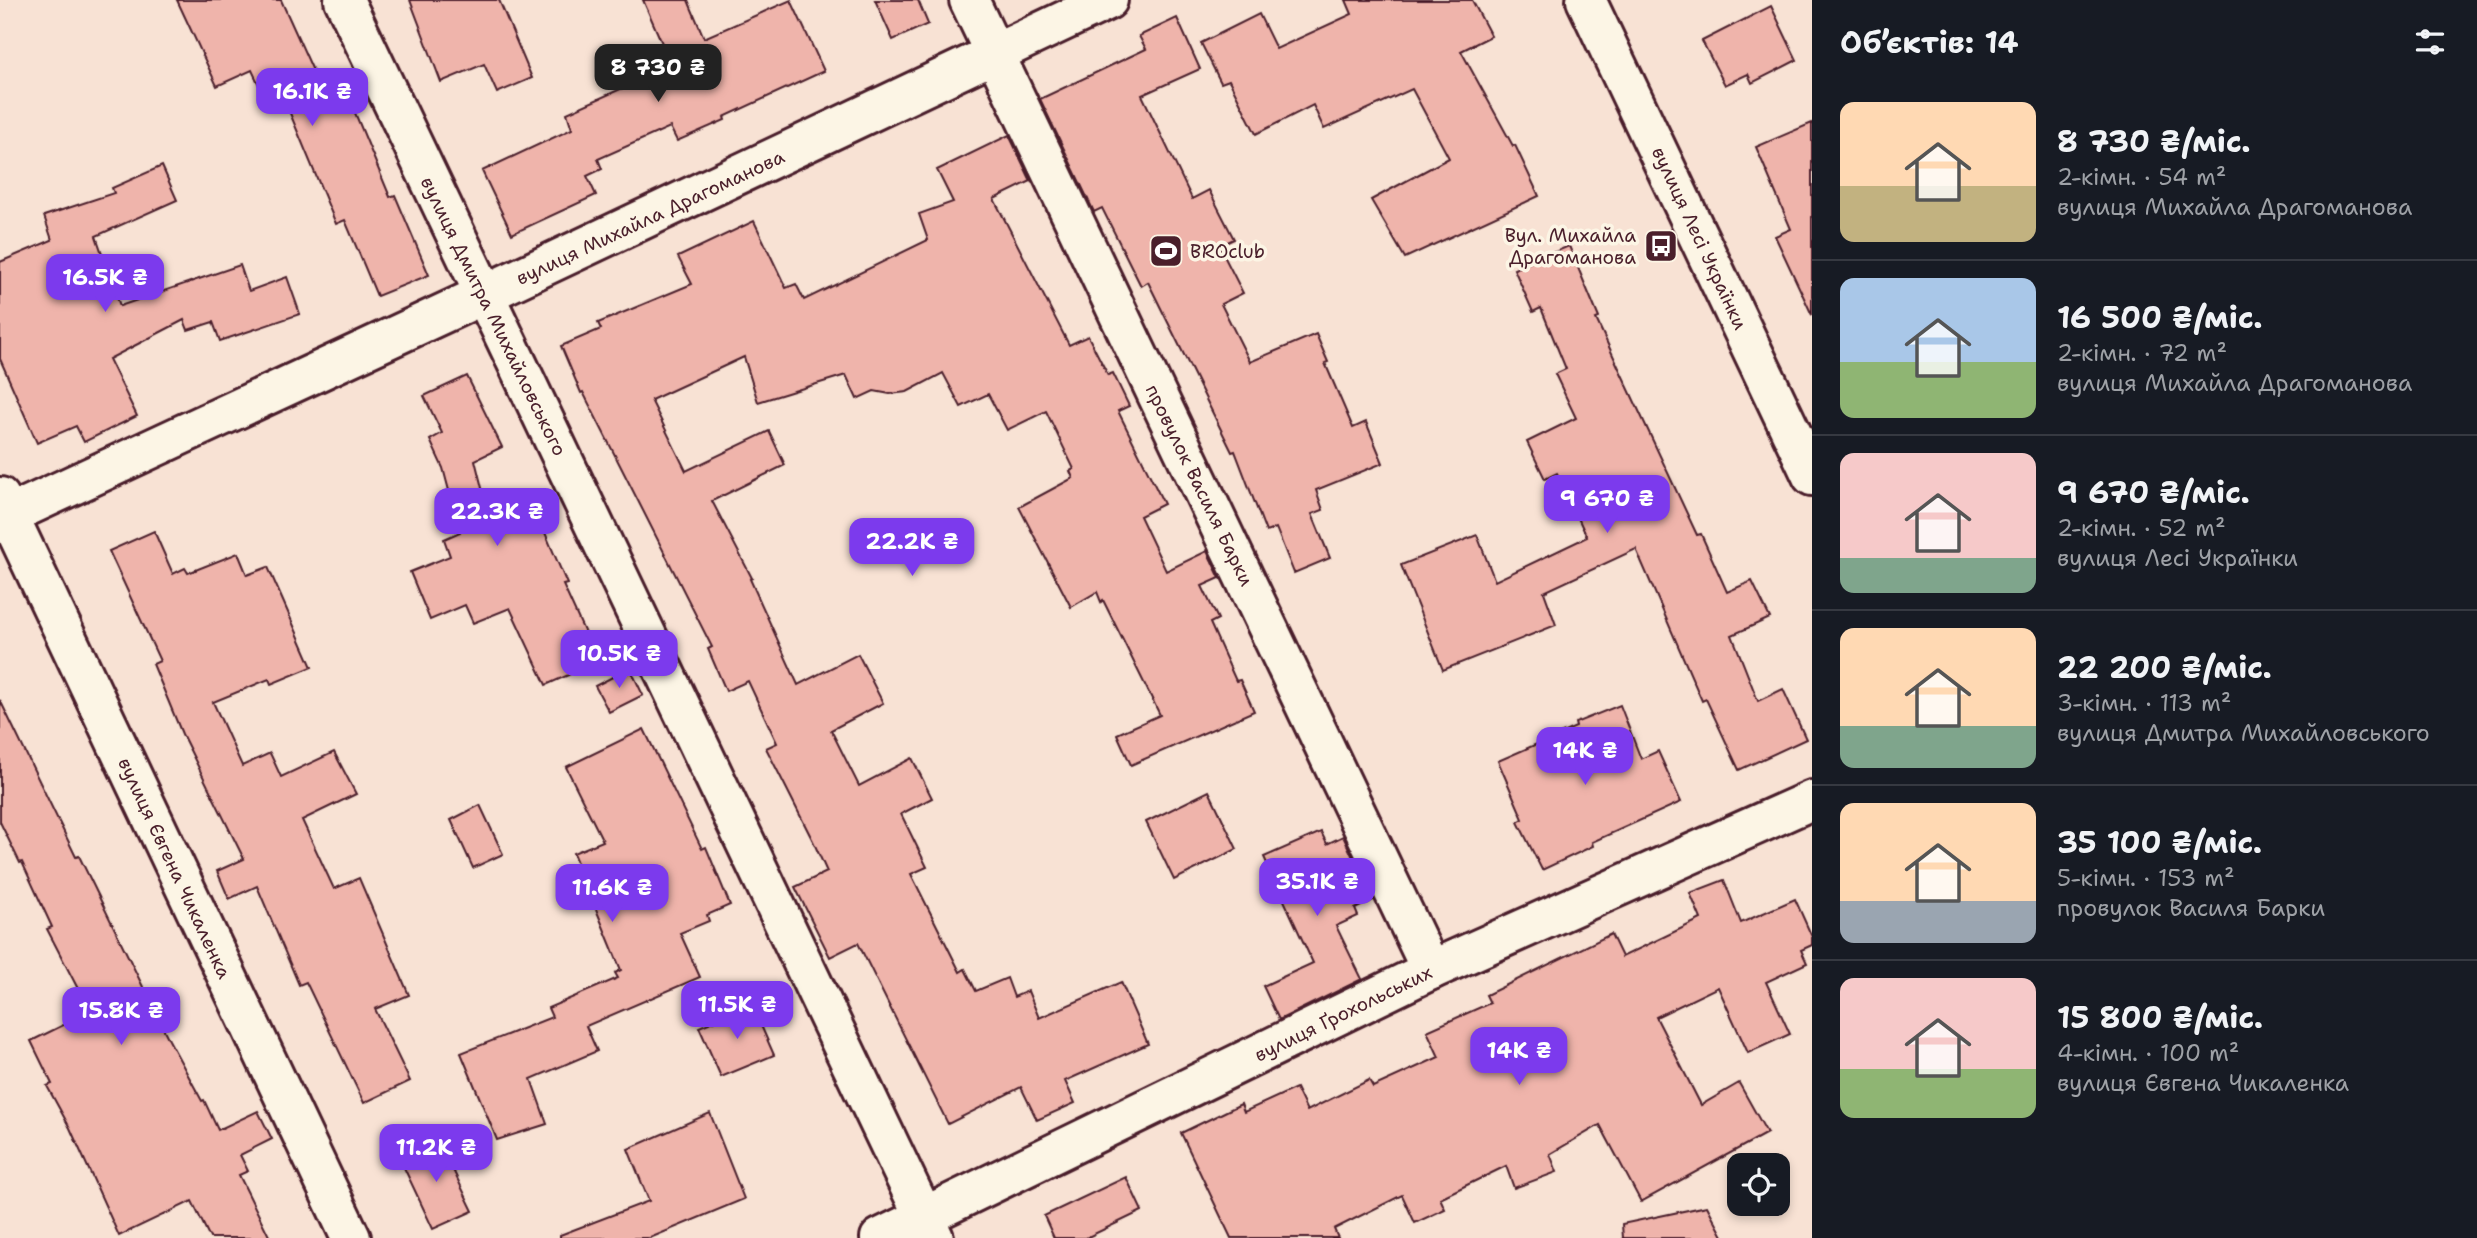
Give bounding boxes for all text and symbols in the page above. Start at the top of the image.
text: Об’єктів: 14 [1840,22,2019,63]
icon: filters [2411,23,2449,61]
pin: 8 730 ₴ [593,44,723,104]
text: 8 730 ₴ [611,52,705,82]
pin: 16.1K ₴ [247,68,377,128]
text: 16.1K ₴ [272,76,352,106]
text: 8 730 ₴/міс. [2057,121,2251,162]
icon: home [1896,130,1980,214]
street label: вулиця Лесі Українки [1646,143,1753,334]
street label: вулиця Михайла Драгоманова [512,144,789,291]
text: 2-кімн. · 54 m² [2057,162,2226,192]
street label: вулиця Дмитра Михайловського [415,172,572,460]
text: вулиця Михайла Драгоманова [2057,192,2412,222]
place label: Вул. Михайла Драгоманова [1505,223,1636,270]
bus stop icon: Вул. Михайла Драгоманова [1642,227,1680,265]
sports icon: BROclub [1147,232,1185,270]
place label: BROclub [1190,239,1265,264]
pin: 16.5K ₴ [40,254,170,314]
text: 16.5K ₴ [62,262,148,292]
text: 16 500 ₴/міс. [2057,297,2262,338]
icon: home [1896,306,1980,390]
text: 2-кімн. · 72 m² [2057,338,2227,368]
text: вулиця Михайла Драгоманова [2057,368,2412,398]
street label: провулок Василя Барки [1140,380,1259,590]
text: 9 670 ₴/міс. [2057,472,2250,513]
pin: 9 670 ₴ [1542,476,1672,535]
icon: home [1896,481,1980,565]
text: 9 670 ₴ [1560,483,1654,513]
pin: 22.3K ₴ [432,489,562,548]
text: 22.3K ₴ [450,496,544,526]
text: 2-кімн. · 52 m² [2057,513,2226,543]
pin: 22.2K ₴ [847,518,977,578]
text: 22.2K ₴ [865,526,959,556]
text: вулиця Лесі Українки [2057,543,2298,573]
pin: 10.5K ₴ [554,630,684,690]
text: 10.5K ₴ [577,638,661,668]
text: 22 200 ₴/міс. [2057,647,2272,688]
icon: home [1896,656,1980,740]
text: 3-кімн. · 113 m² [2057,688,2231,718]
text: вулиця Дмитра Михайловського [2057,718,2430,748]
pin: 14K ₴ [1536,728,1634,787]
text: 14K ₴ [1552,735,1618,765]
street label: вулиця Євгена Чикаленка [112,754,237,983]
text: 35 100 ₴/міс. [2057,822,2262,863]
icon: home [1896,831,1980,915]
pin: 35.1K ₴ [1252,858,1382,918]
text: 5-кімн. · 153 m² [2057,863,2235,893]
pin: 11.6K ₴ [547,864,677,924]
text: 35.1K ₴ [1275,866,1359,896]
text: 11.6K ₴ [572,872,652,902]
text: провулок Василя Барки [2057,893,2325,923]
street label: вулиця Ґрохольських [1250,960,1436,1067]
pin: 11.5K ₴ [672,982,802,1041]
pin: 15.8K ₴ [56,988,186,1047]
text: 11.5K ₴ [697,989,777,1019]
text: 15.8K ₴ [78,995,164,1025]
text: 15 800 ₴/міс. [2057,997,2263,1038]
icon: home [1896,1006,1980,1090]
pin: 14K ₴ [1470,1028,1568,1087]
text: 14K ₴ [1486,1035,1552,1065]
text: 4-кімн. · 100 m² [2057,1038,2239,1068]
text: вулиця Євгена Чикаленка [2057,1068,2349,1098]
pin: 11.2K ₴ [371,1124,501,1184]
text: 11.2K ₴ [395,1132,477,1162]
map controls [1727,1153,1790,1216]
button: locate [1727,1153,1790,1216]

